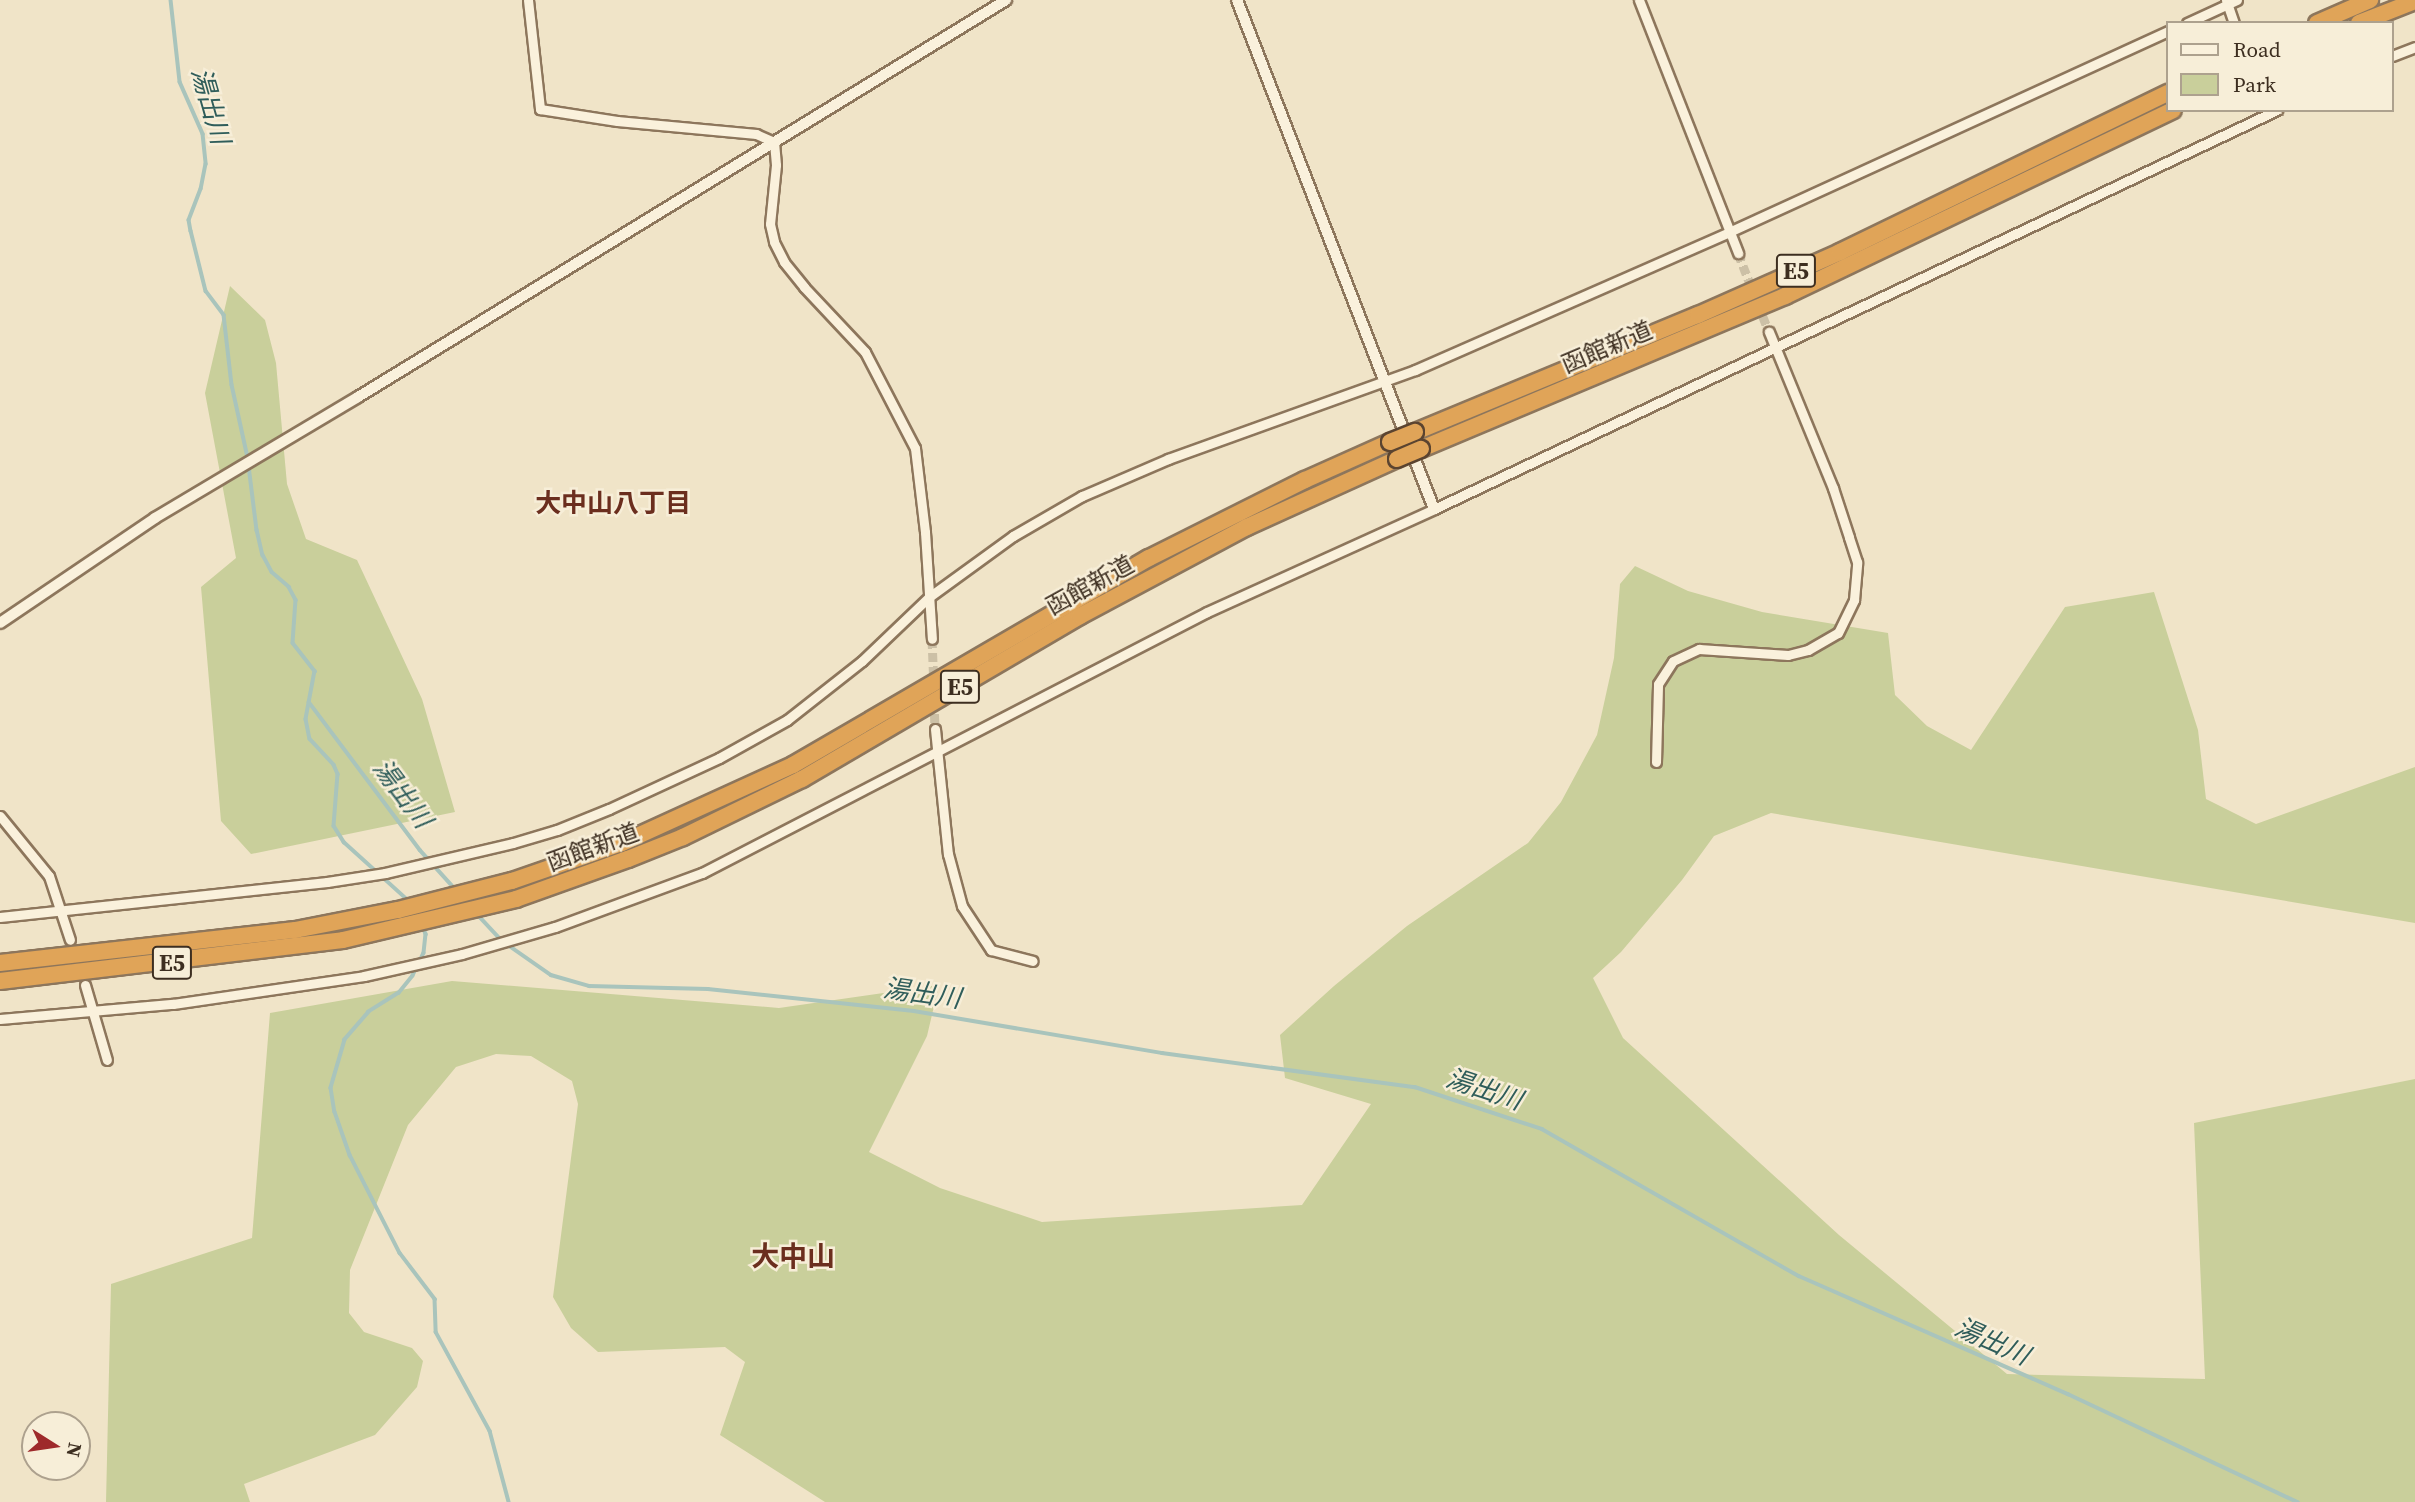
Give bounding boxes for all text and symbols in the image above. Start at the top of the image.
legend [2166,21,2394,112]
text: Road [2233,35,2281,64]
water label: 湯出川 [184,64,236,148]
text: Park [2233,70,2276,99]
road number: E5 [1775,252,1817,290]
street label: 函館新道 [1557,315,1657,379]
district label: 大中山八丁目 [535,488,691,520]
street label: 函館新道 [1041,549,1139,621]
road number: E5 [939,667,981,706]
water label: 湯出川 [366,753,438,835]
street label: 函館新道 [543,817,643,877]
road number: E5 [151,944,193,982]
water label: 湯出川 [881,973,963,1015]
water label: 湯出川 [1442,1063,1526,1117]
district label: 大中山 [751,1239,835,1273]
water label: 湯出川 [1950,1312,2034,1372]
north arrow [21,1411,91,1481]
text: N [60,1440,89,1459]

